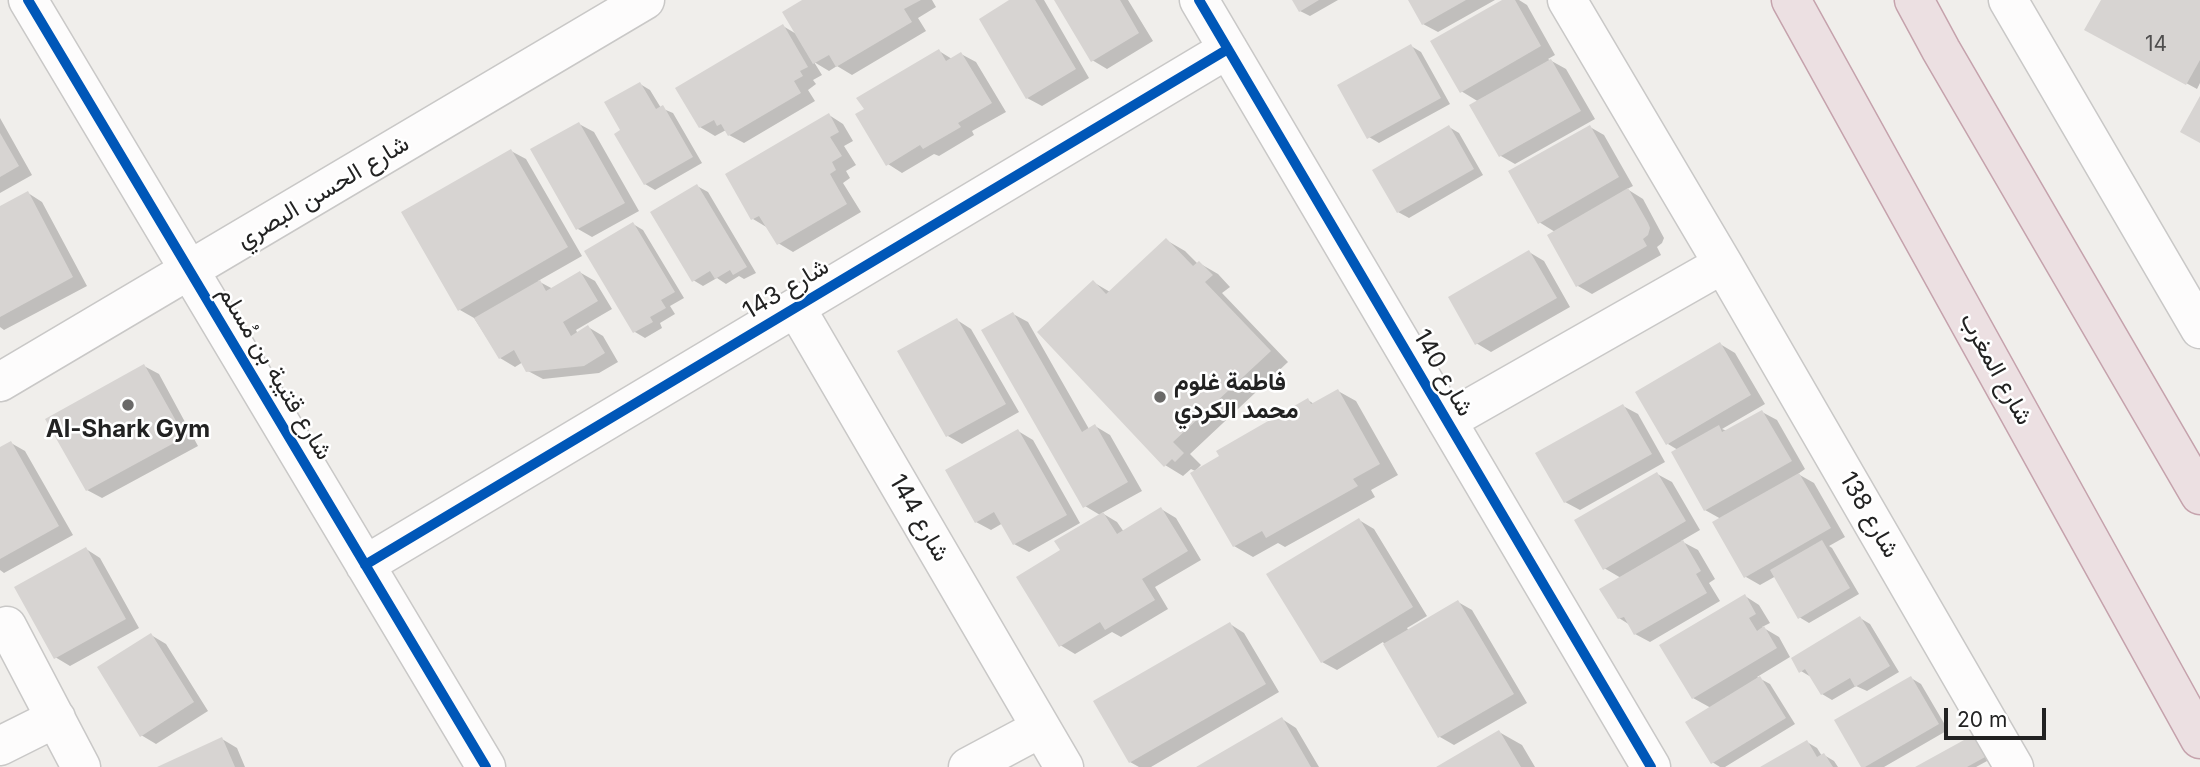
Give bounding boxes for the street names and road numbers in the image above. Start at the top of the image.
street label: شارع الحسن البصري [232,129,414,255]
street label: شارع 143 [738,252,834,326]
street label: شارع قتيبة بن مُسلم [212,281,338,465]
street label: شارع المغرب [1953,308,2039,430]
street label: شارع 140 [1407,324,1479,422]
street label: شارع 138 [1833,467,1905,563]
street label: شارع 144 [883,469,955,567]

